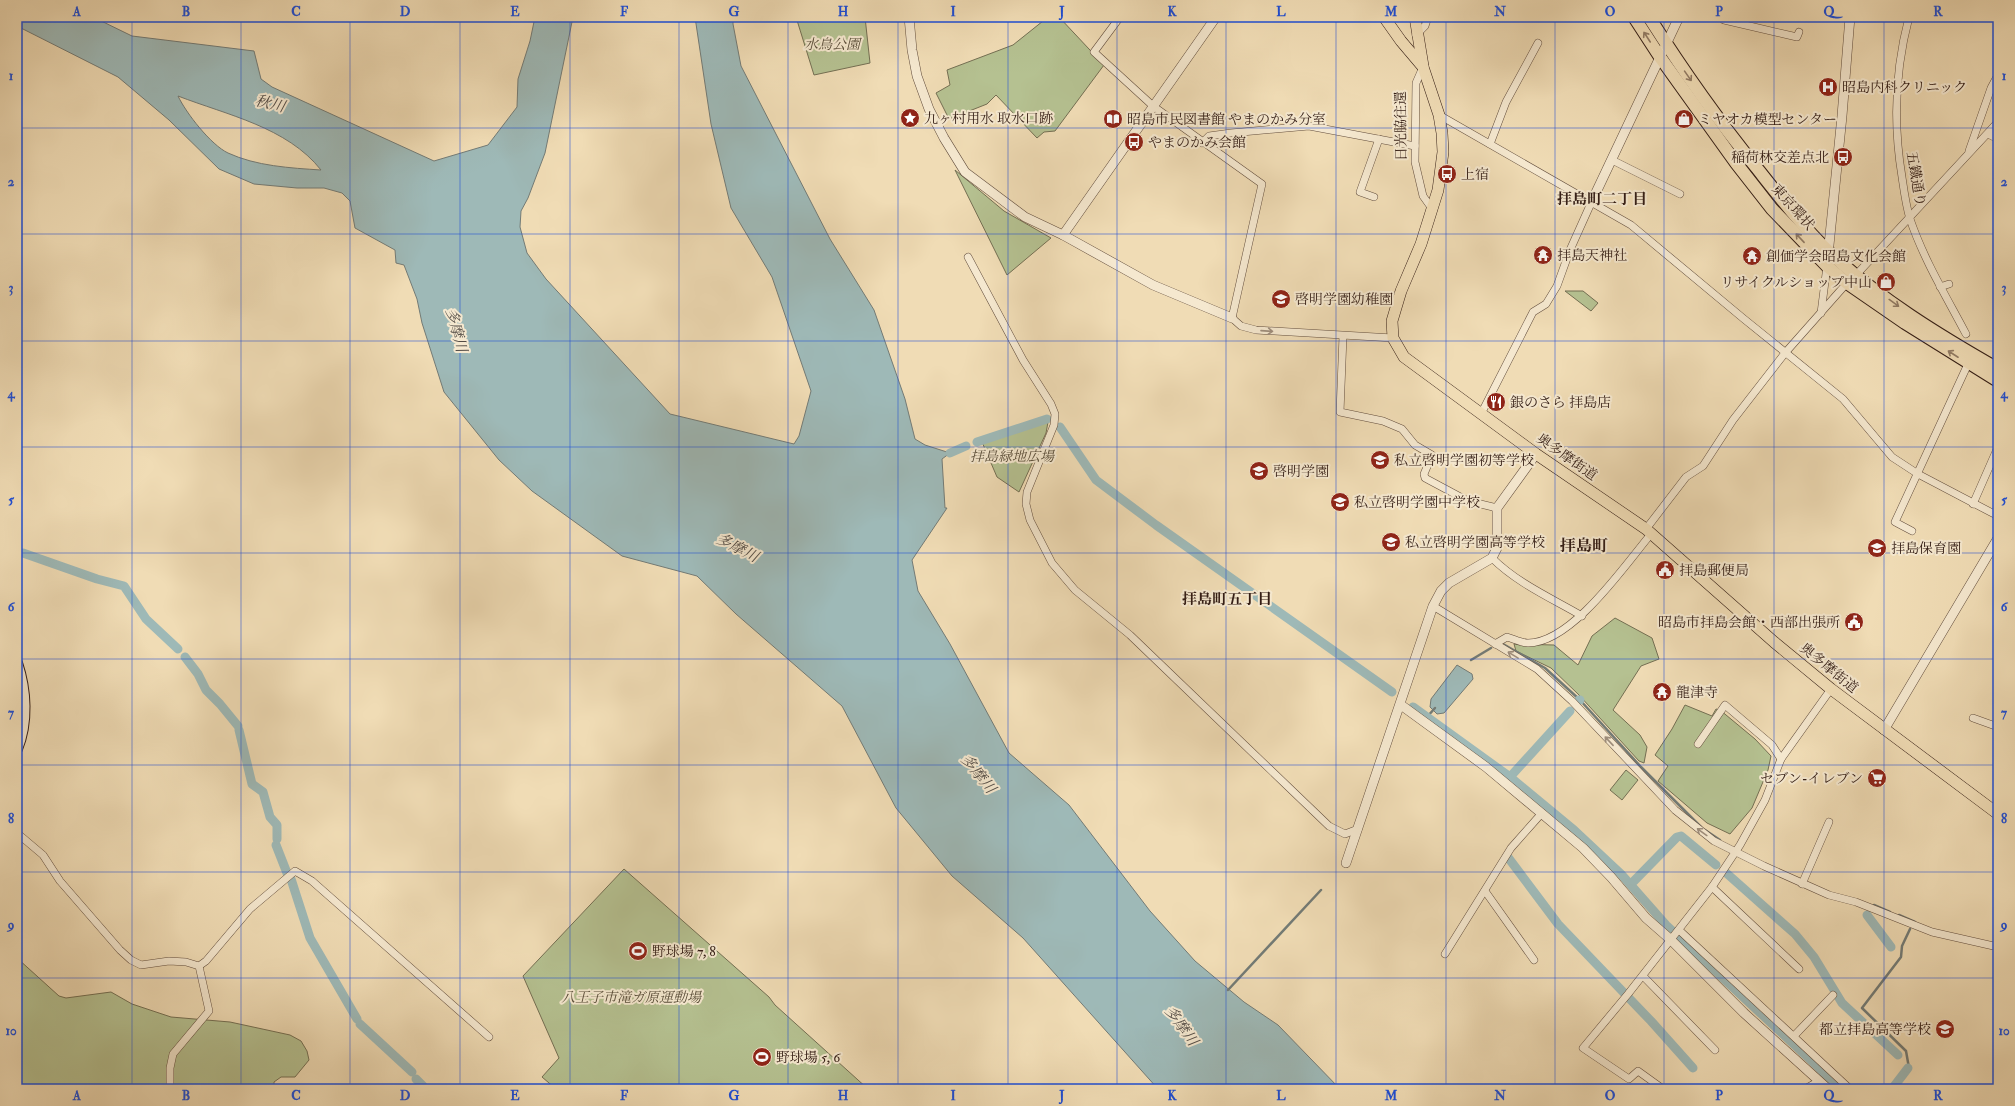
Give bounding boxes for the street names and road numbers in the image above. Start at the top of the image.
street label: 日光脇往還 [1392,91,1410,161]
street label: 五鐵通り [1903,150,1929,208]
street label: 東京環状 [1768,181,1818,233]
street label: 奥多摩街道 [1533,430,1601,484]
street label: 奥多摩街道 [1796,639,1862,697]

